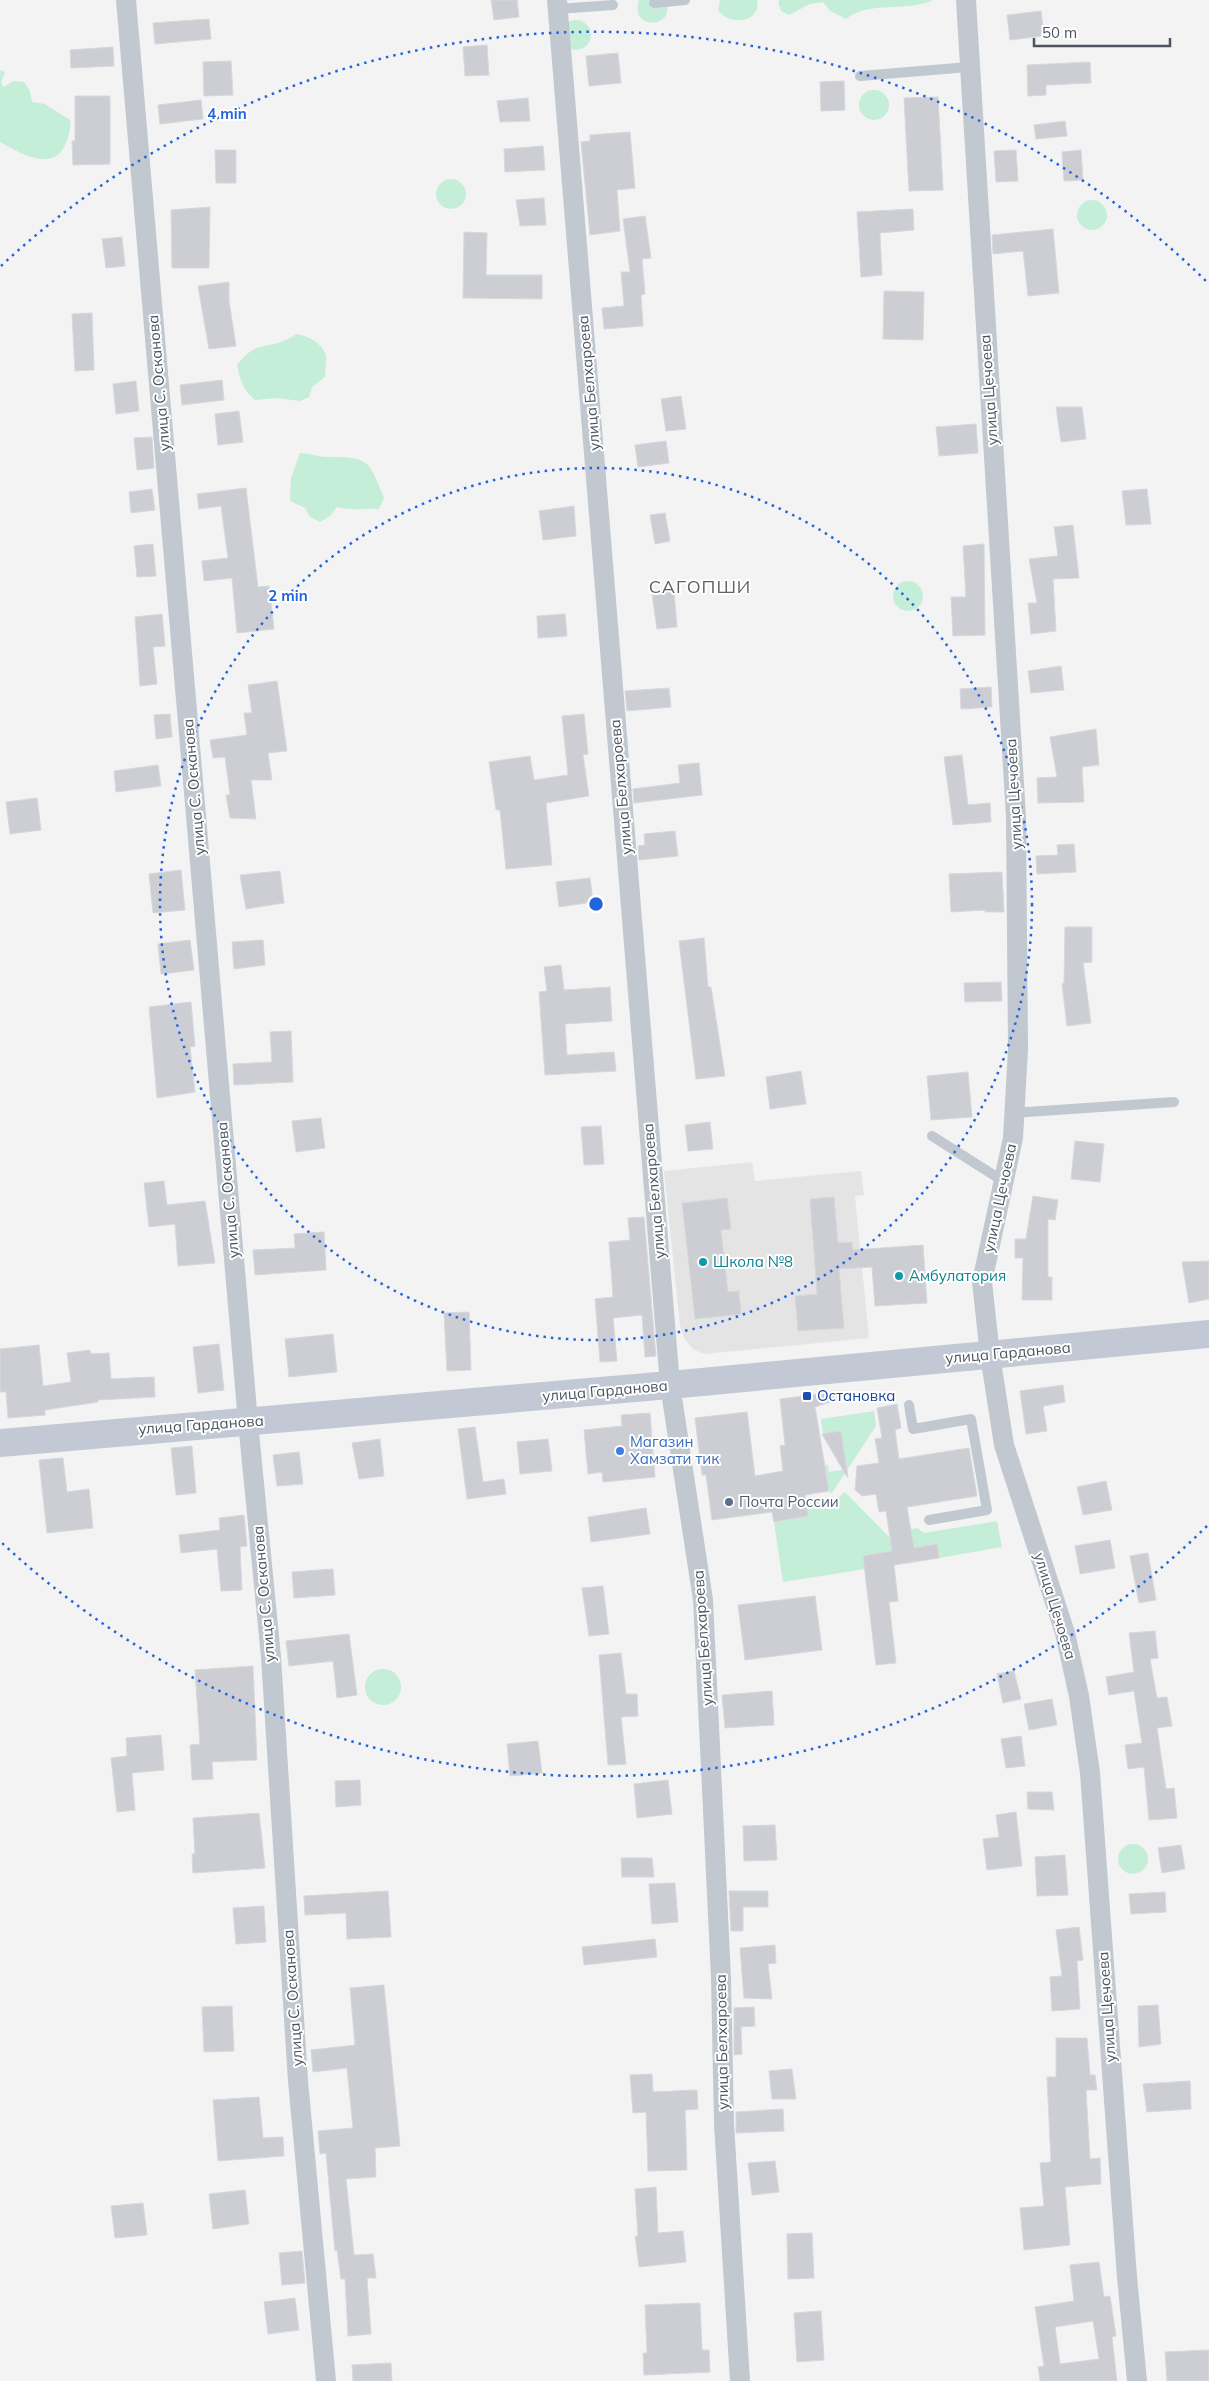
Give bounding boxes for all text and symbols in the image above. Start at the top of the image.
scale bar [1034,15,1170,47]
text: 50 m [1042,23,1077,42]
text: 4 min [207,104,247,123]
street label: улица С. Осканова [143,314,174,452]
street label: улица Белхароева [573,315,604,452]
street label: улица Цечоева [975,334,1002,446]
district label: САГОПШИ [649,575,751,598]
text: 2 min [268,586,308,605]
street label: улица С. Осканова [178,718,209,856]
street label: улица Белхароева [605,719,636,856]
street label: улица Цечоева [1001,738,1026,850]
centre of rings [587,895,605,913]
street label: улица С. Осканова [212,1121,243,1259]
street label: улица Белхароева [638,1123,669,1260]
street label: улица Цечоева [979,1142,1020,1254]
place label: Школа №8 [713,1252,793,1271]
marker: Школа №8 [697,1256,709,1268]
place label: Амбулатория [909,1266,1006,1285]
marker: Амбулатория [893,1270,905,1282]
street label: улица Гарданова [945,1338,1071,1367]
street label: улица Гарданова [542,1376,668,1405]
place label: Остановка [817,1386,895,1405]
marker: Остановка [801,1390,813,1402]
street label: улица Гарданова [138,1411,264,1438]
place label: Магазин Хамзати тик [630,1432,720,1468]
marker: Магазин Хамзати тик [614,1445,626,1457]
place label: Почта России [739,1492,839,1511]
marker: Почта России [723,1496,735,1508]
street label: улица С. Осканова [248,1525,279,1663]
street label: улица Цечоева [1030,1550,1081,1662]
street label: улица Белхароева [688,1570,717,1706]
street label: улица С. Осканова [278,1929,307,2067]
street label: улица Цечоева [1093,1951,1120,2063]
street label: улица Белхароева [711,1974,732,2110]

